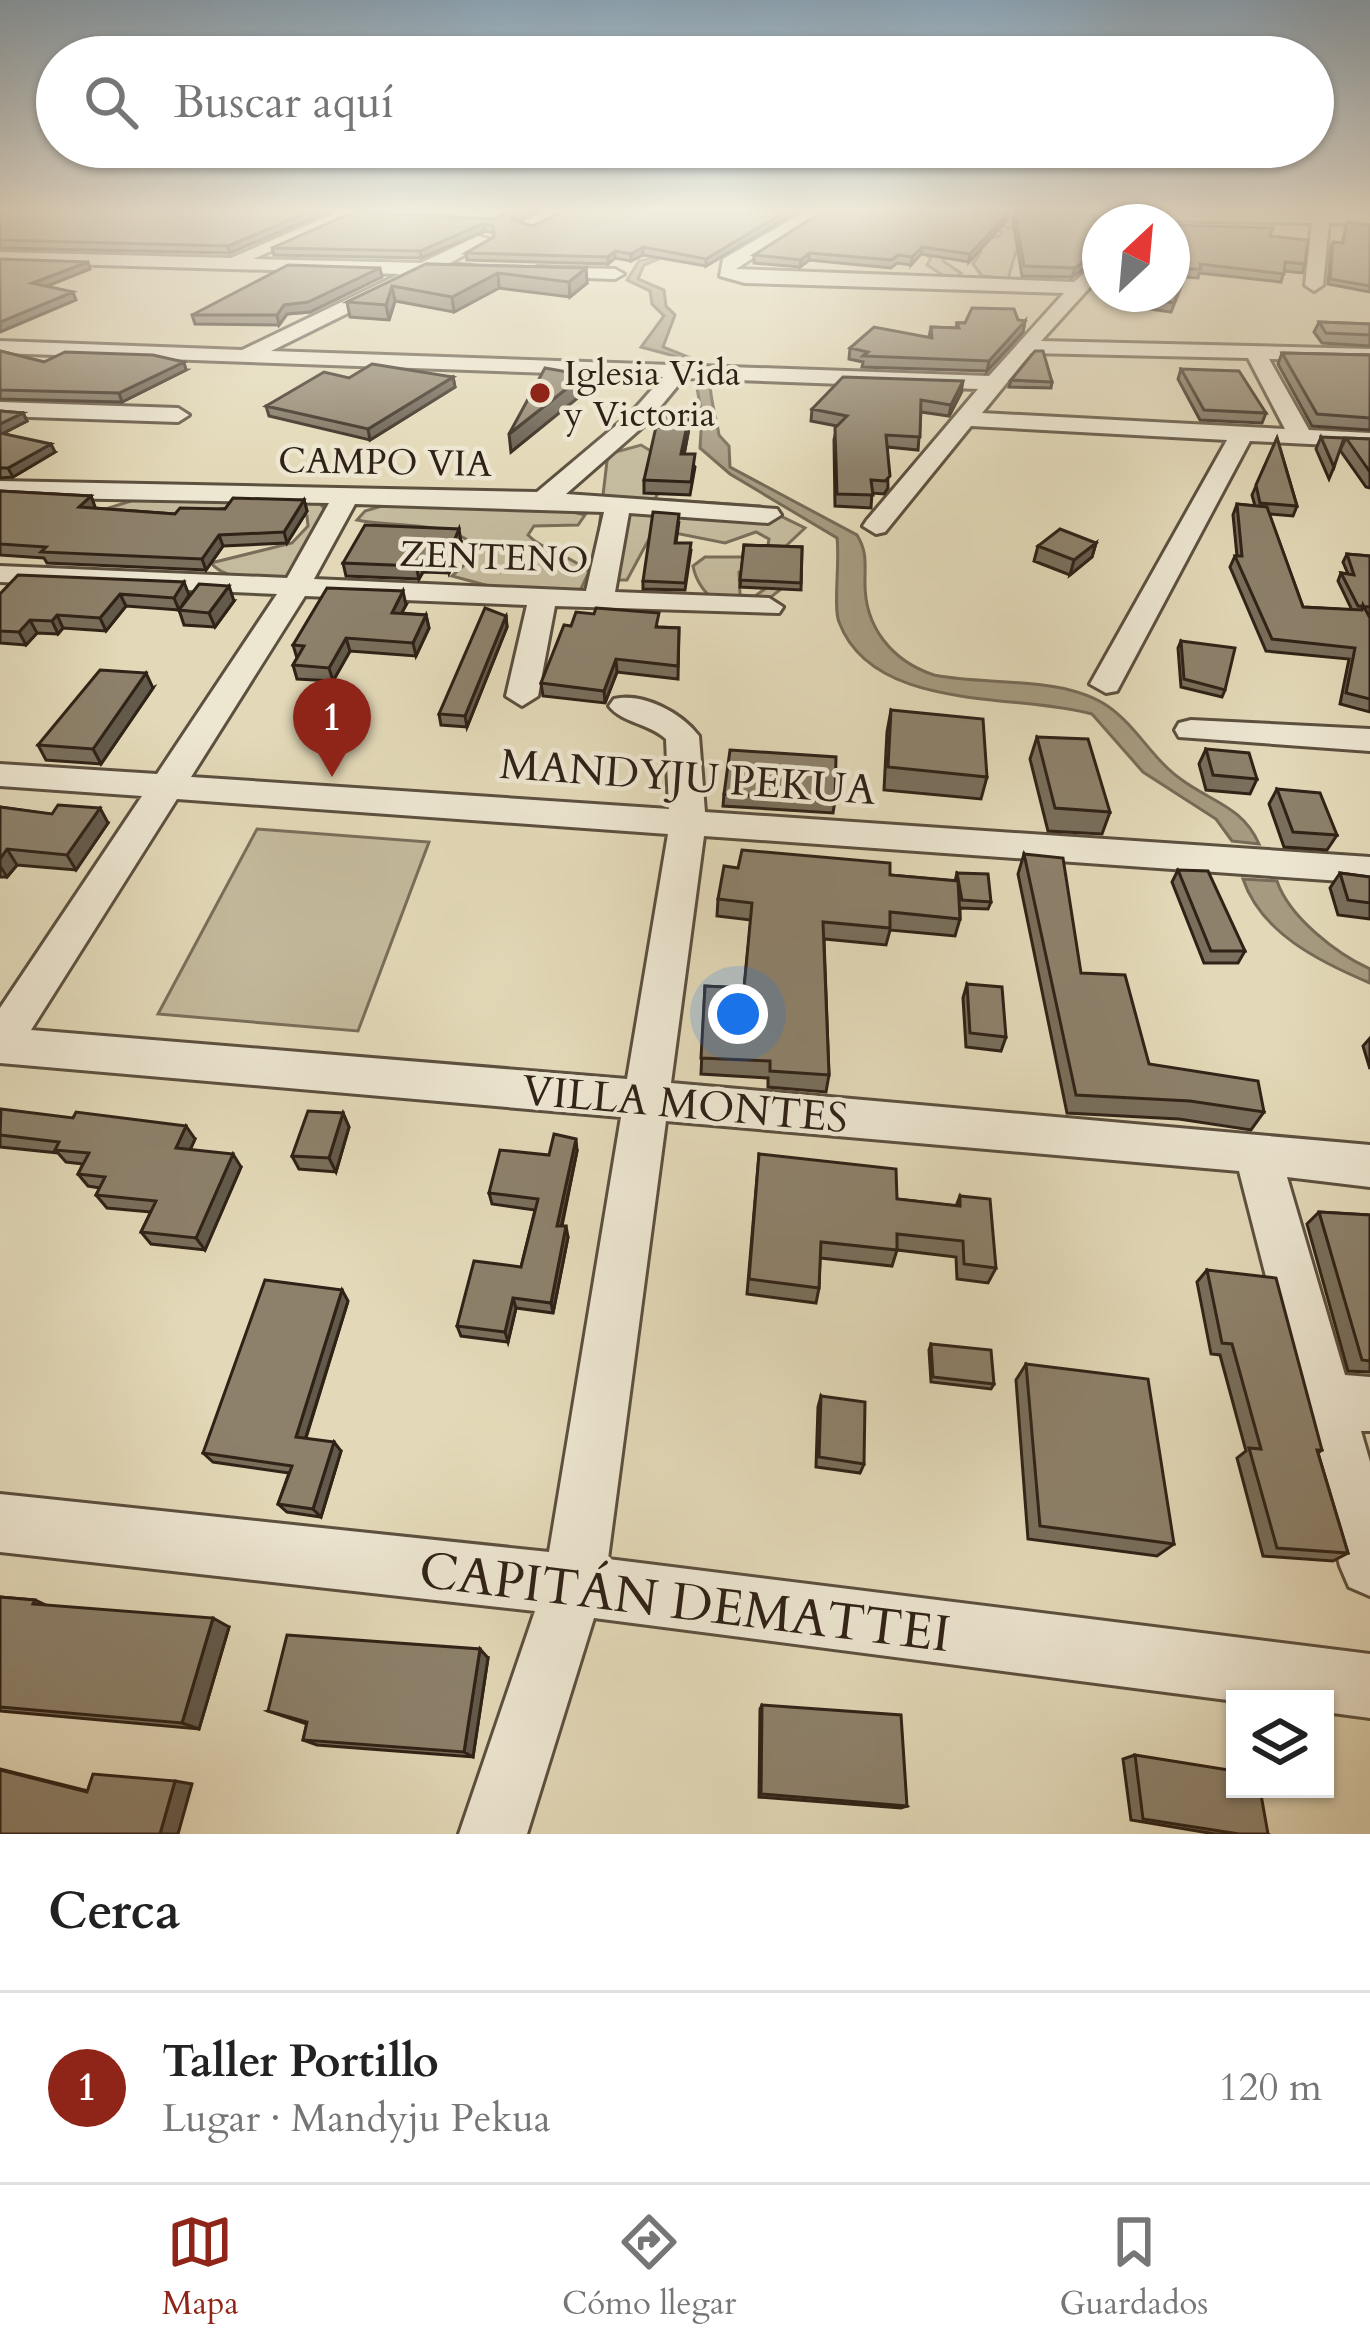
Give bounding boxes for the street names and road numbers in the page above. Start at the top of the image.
street label: CAMPO VIA [278,436,493,489]
street label: ZENTENO [399,530,589,585]
street label: MANDYJU PEKUA [498,736,878,819]
street label: VILLA MONTES [520,1062,850,1147]
street label: CAPITÁN DEMATTEI [415,1536,954,1670]

